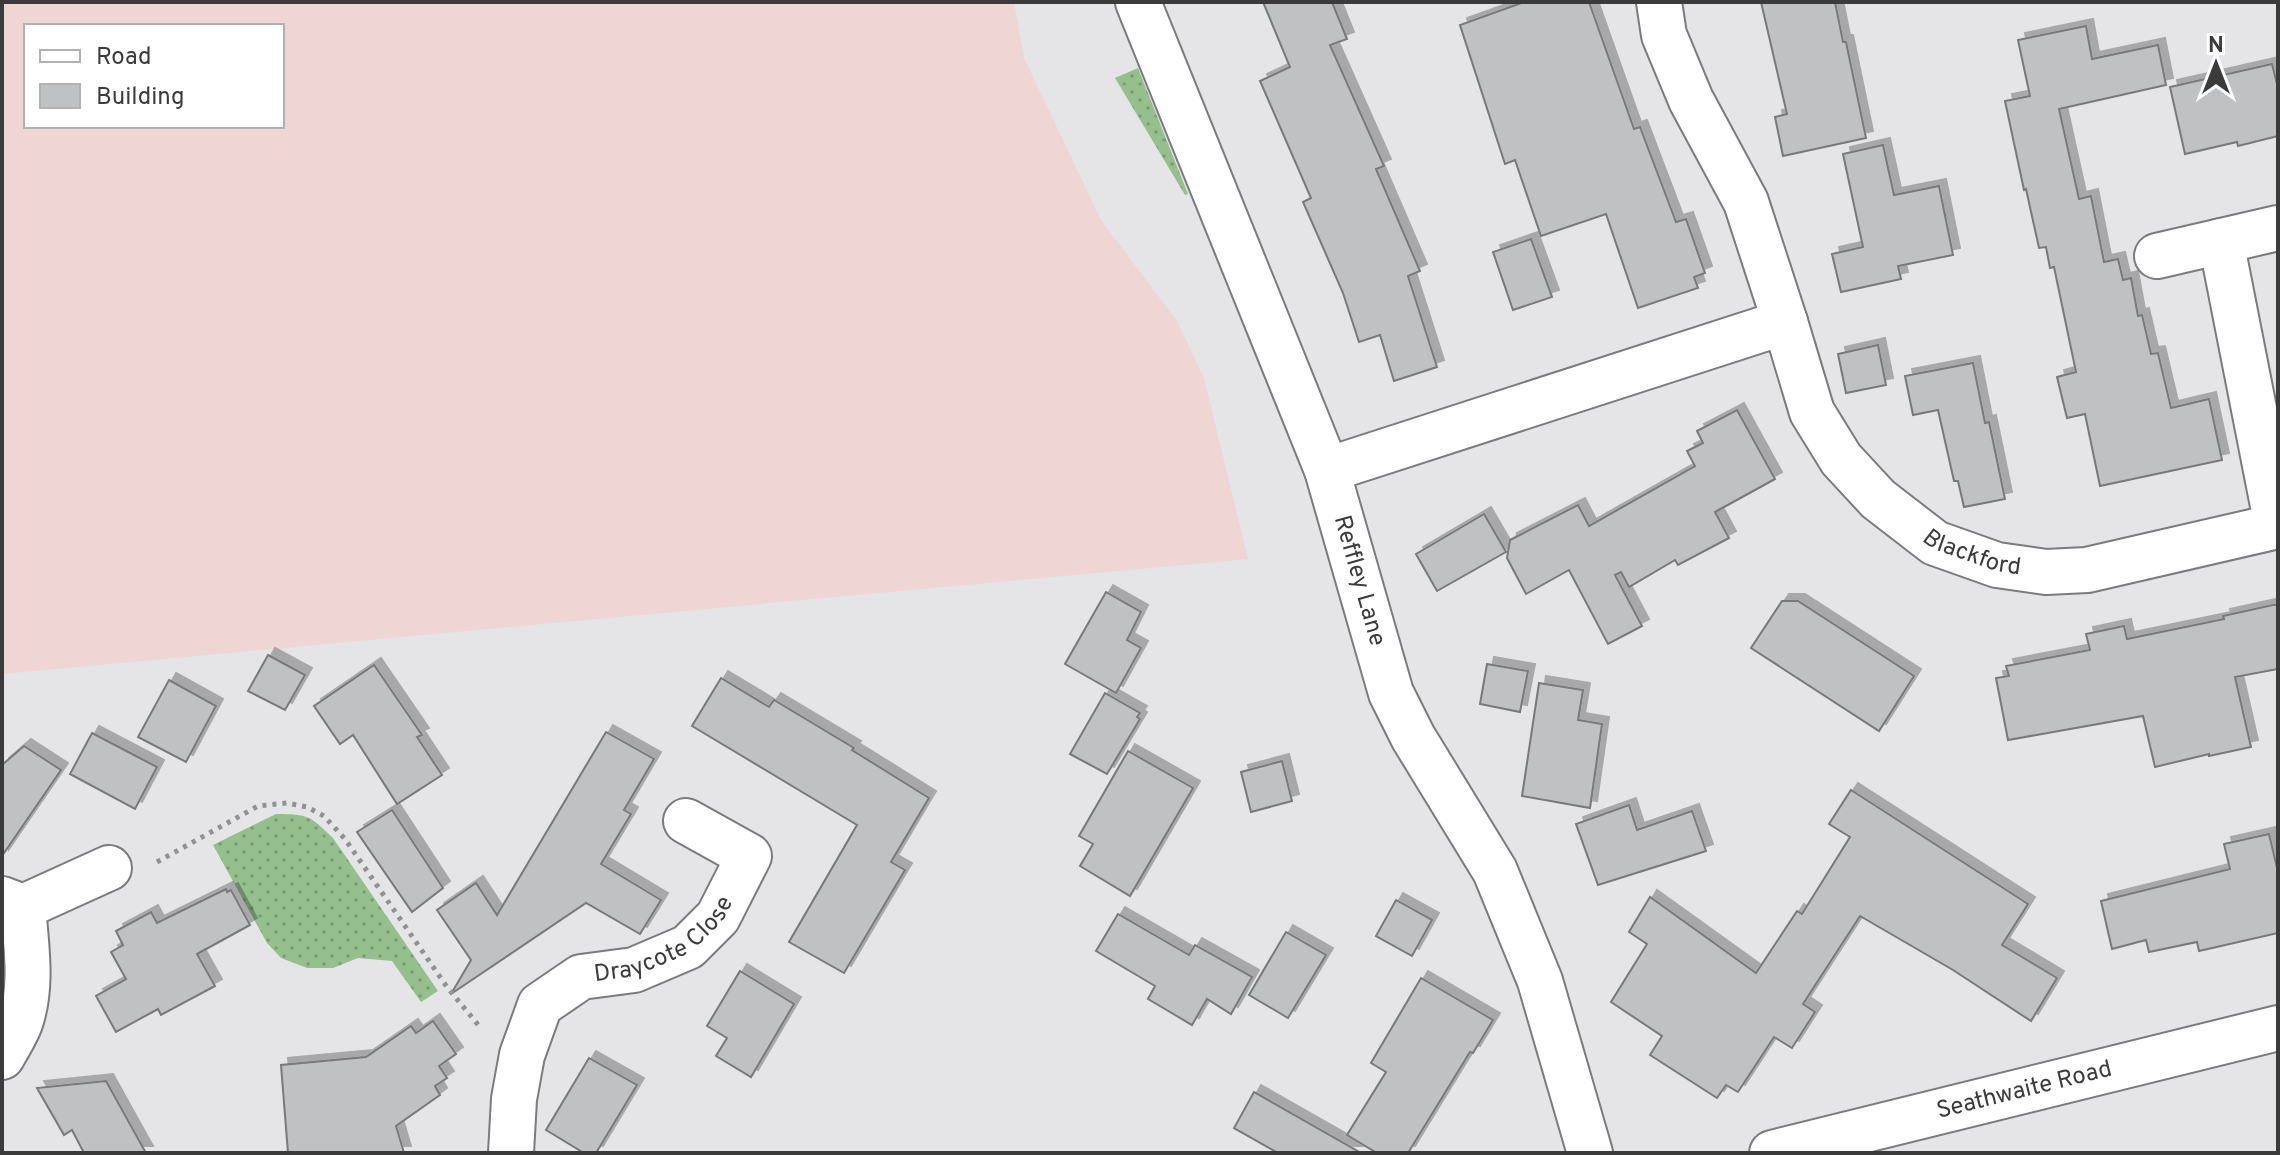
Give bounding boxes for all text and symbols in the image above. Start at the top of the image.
legend [24,24,284,128]
north arrow [2176,24,2256,104]
text: N [2208,33,2224,60]
text: Road [96,43,152,73]
text: Building [96,83,185,113]
street label: Reffley Lane [1326,512,1392,650]
street label: Blackford [1916,523,2023,583]
street label: Draycote Close [592,892,741,990]
street label: Seathwaite Road [1934,1055,2115,1127]

